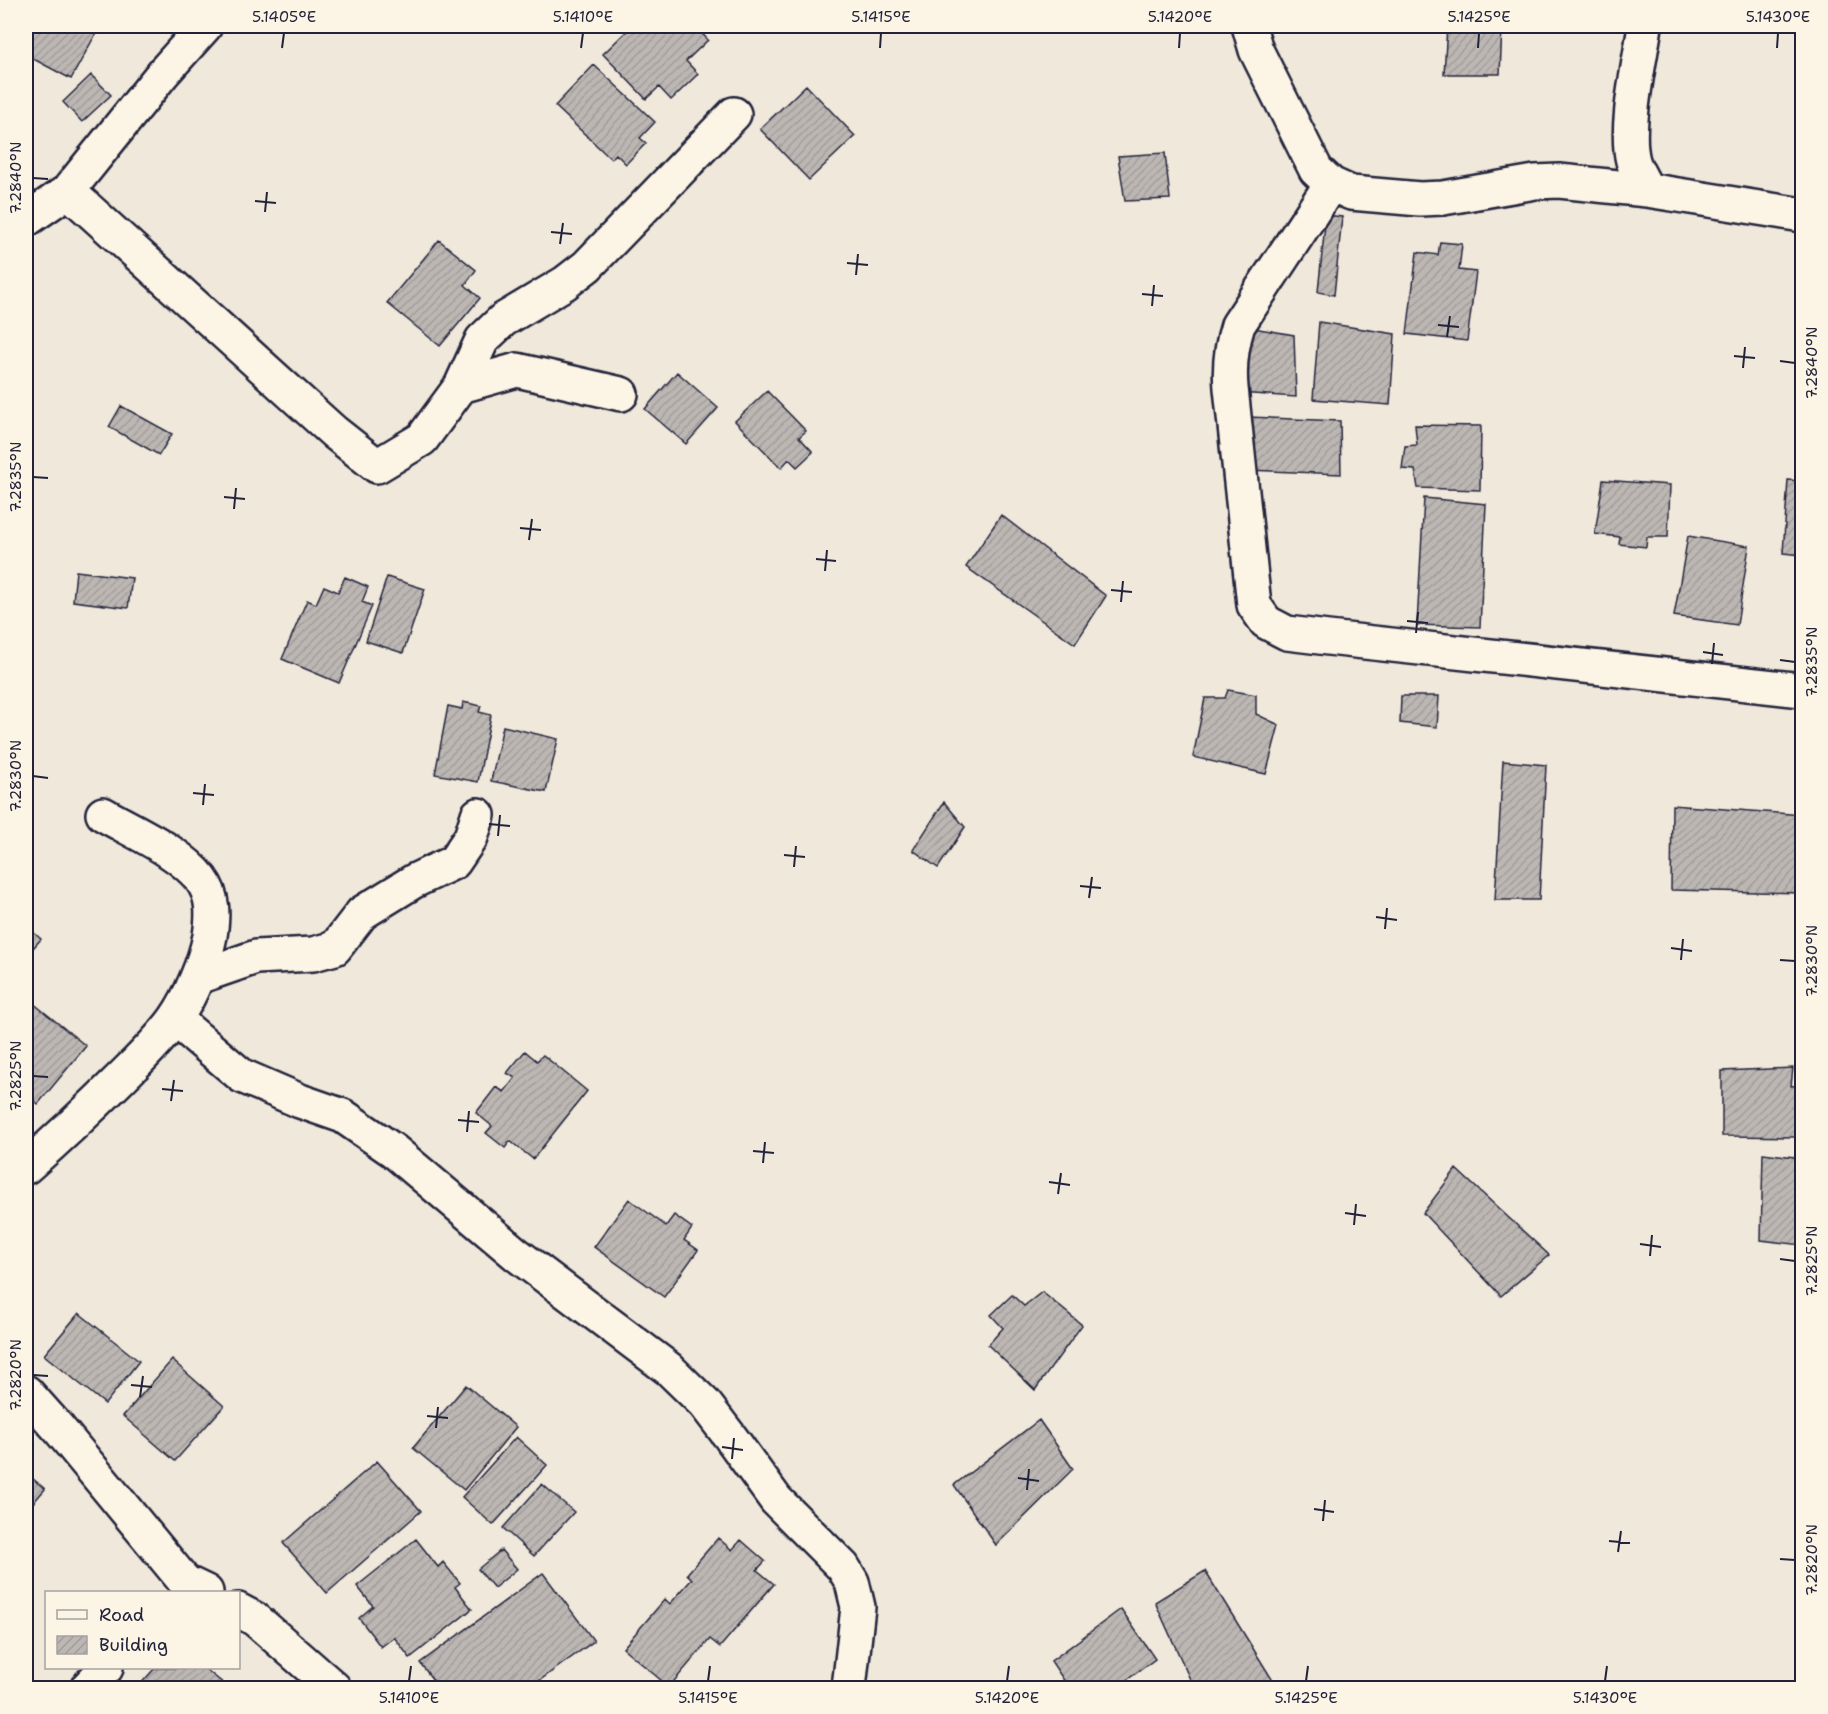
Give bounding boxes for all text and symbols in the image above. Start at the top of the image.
text: 5.1405°E [252,7,316,27]
text: 5.1410°E [553,7,613,27]
text: 5.1415°E [851,7,911,27]
text: 5.1420°E [1148,7,1212,27]
text: 5.1425°E [1447,7,1511,27]
text: 5.1430°E [1746,7,1810,27]
text: 7.2840°N [6,142,26,214]
text: 7.2840°N [1802,327,1822,399]
text: 7.2835°N [6,442,26,512]
text: 7.2835°N [1802,627,1822,697]
text: 7.2830°N [6,740,26,812]
text: 7.2830°N [1802,925,1822,997]
text: 7.2825°N [6,1041,26,1111]
text: 7.2825°N [1802,1226,1822,1296]
text: 7.2820°N [6,1339,26,1411]
text: 7.2820°N [1802,1524,1822,1596]
legend [45,1591,240,1669]
text: Road [99,1603,144,1627]
text: Building [99,1633,168,1657]
text: 5.1410°E [379,1688,439,1708]
text: 5.1415°E [678,1688,738,1708]
text: 5.1420°E [975,1688,1039,1708]
text: 5.1425°E [1274,1688,1338,1708]
text: 5.1430°E [1573,1688,1637,1708]

